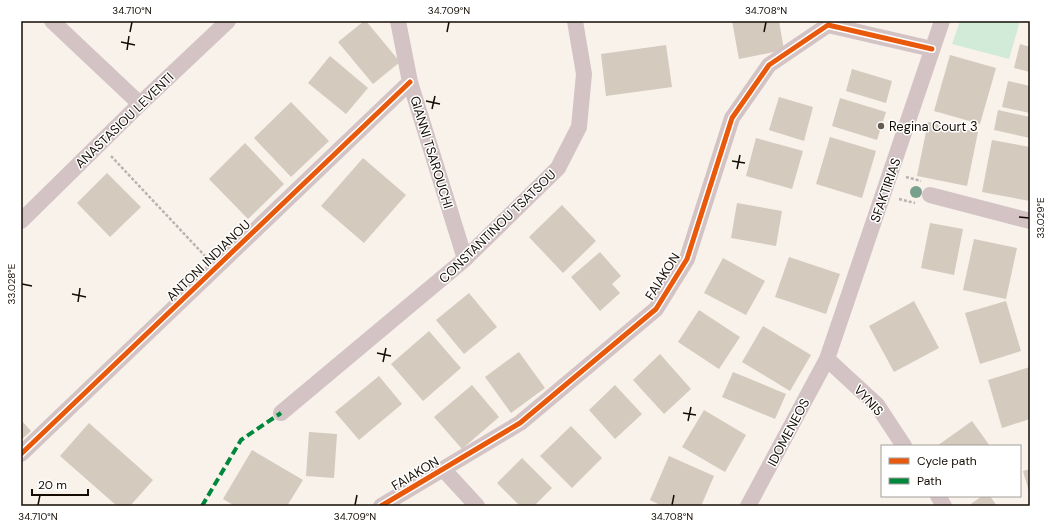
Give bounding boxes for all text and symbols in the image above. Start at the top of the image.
text: 34.710°N [112,4,152,17]
text: 34.709°N [428,4,470,17]
text: 34.708°N [745,4,787,17]
street label: ANASTASIOU LEVENTI [71,69,177,172]
street label: GIANNI TSAROUCHI [406,94,457,210]
place label: Regina Court 3 [889,118,978,135]
marker: Regina Court 3 [876,121,886,131]
street label: SFAKTIRIAS [867,156,904,225]
street label: CONSTANTINOU TSATSOU [435,166,559,287]
text: 33.029°E [1034,197,1047,239]
street label: ANTONI INDIANOU [163,216,254,305]
street label: FAIAKON [641,250,684,303]
text: 33.028°E [5,263,18,304]
street label: VYNIS [850,381,887,419]
street label: IDOMENEOS [764,395,813,469]
legend [881,445,1021,497]
street label: FAIAKON [388,453,442,494]
text: Cycle path [917,453,977,469]
scale bar [32,471,88,497]
text: Path [917,473,942,489]
text: 20 m [38,477,67,493]
text: 34.710°N [18,510,58,523]
text: 34.709°N [334,510,376,523]
text: 34.708°N [651,510,693,523]

